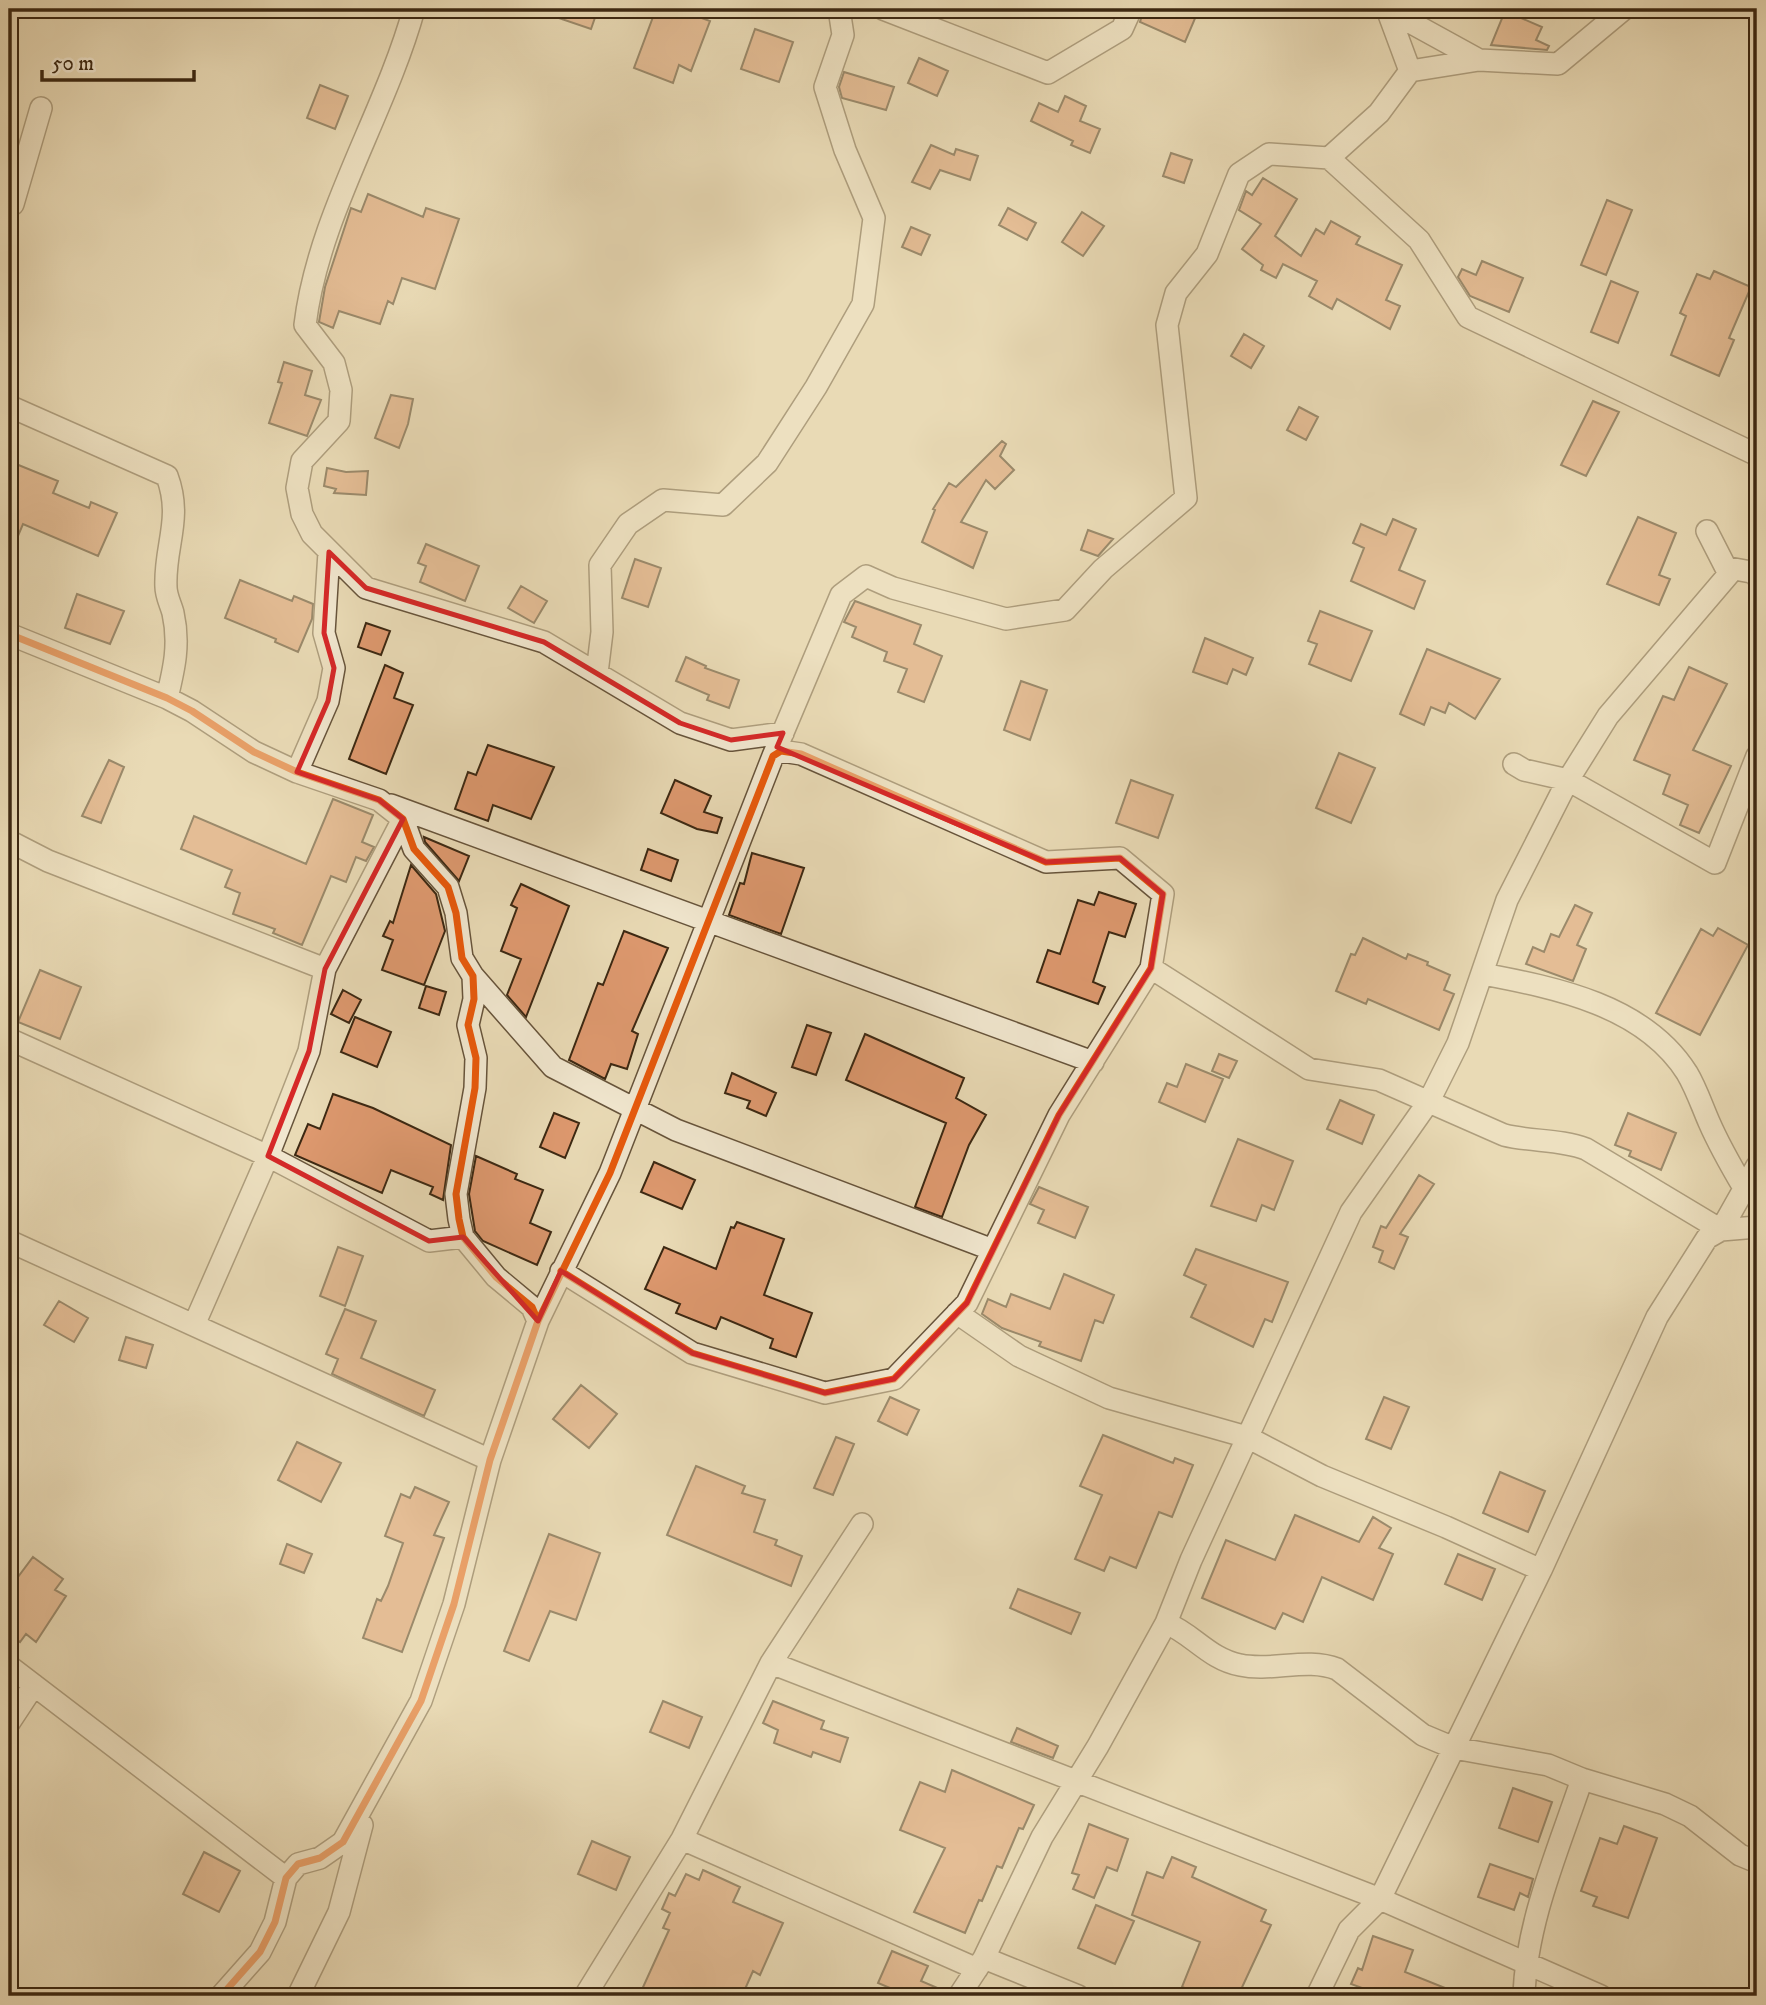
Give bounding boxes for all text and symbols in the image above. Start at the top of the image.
scale bar [42,38,194,82]
text: 50 m [52,51,94,77]

